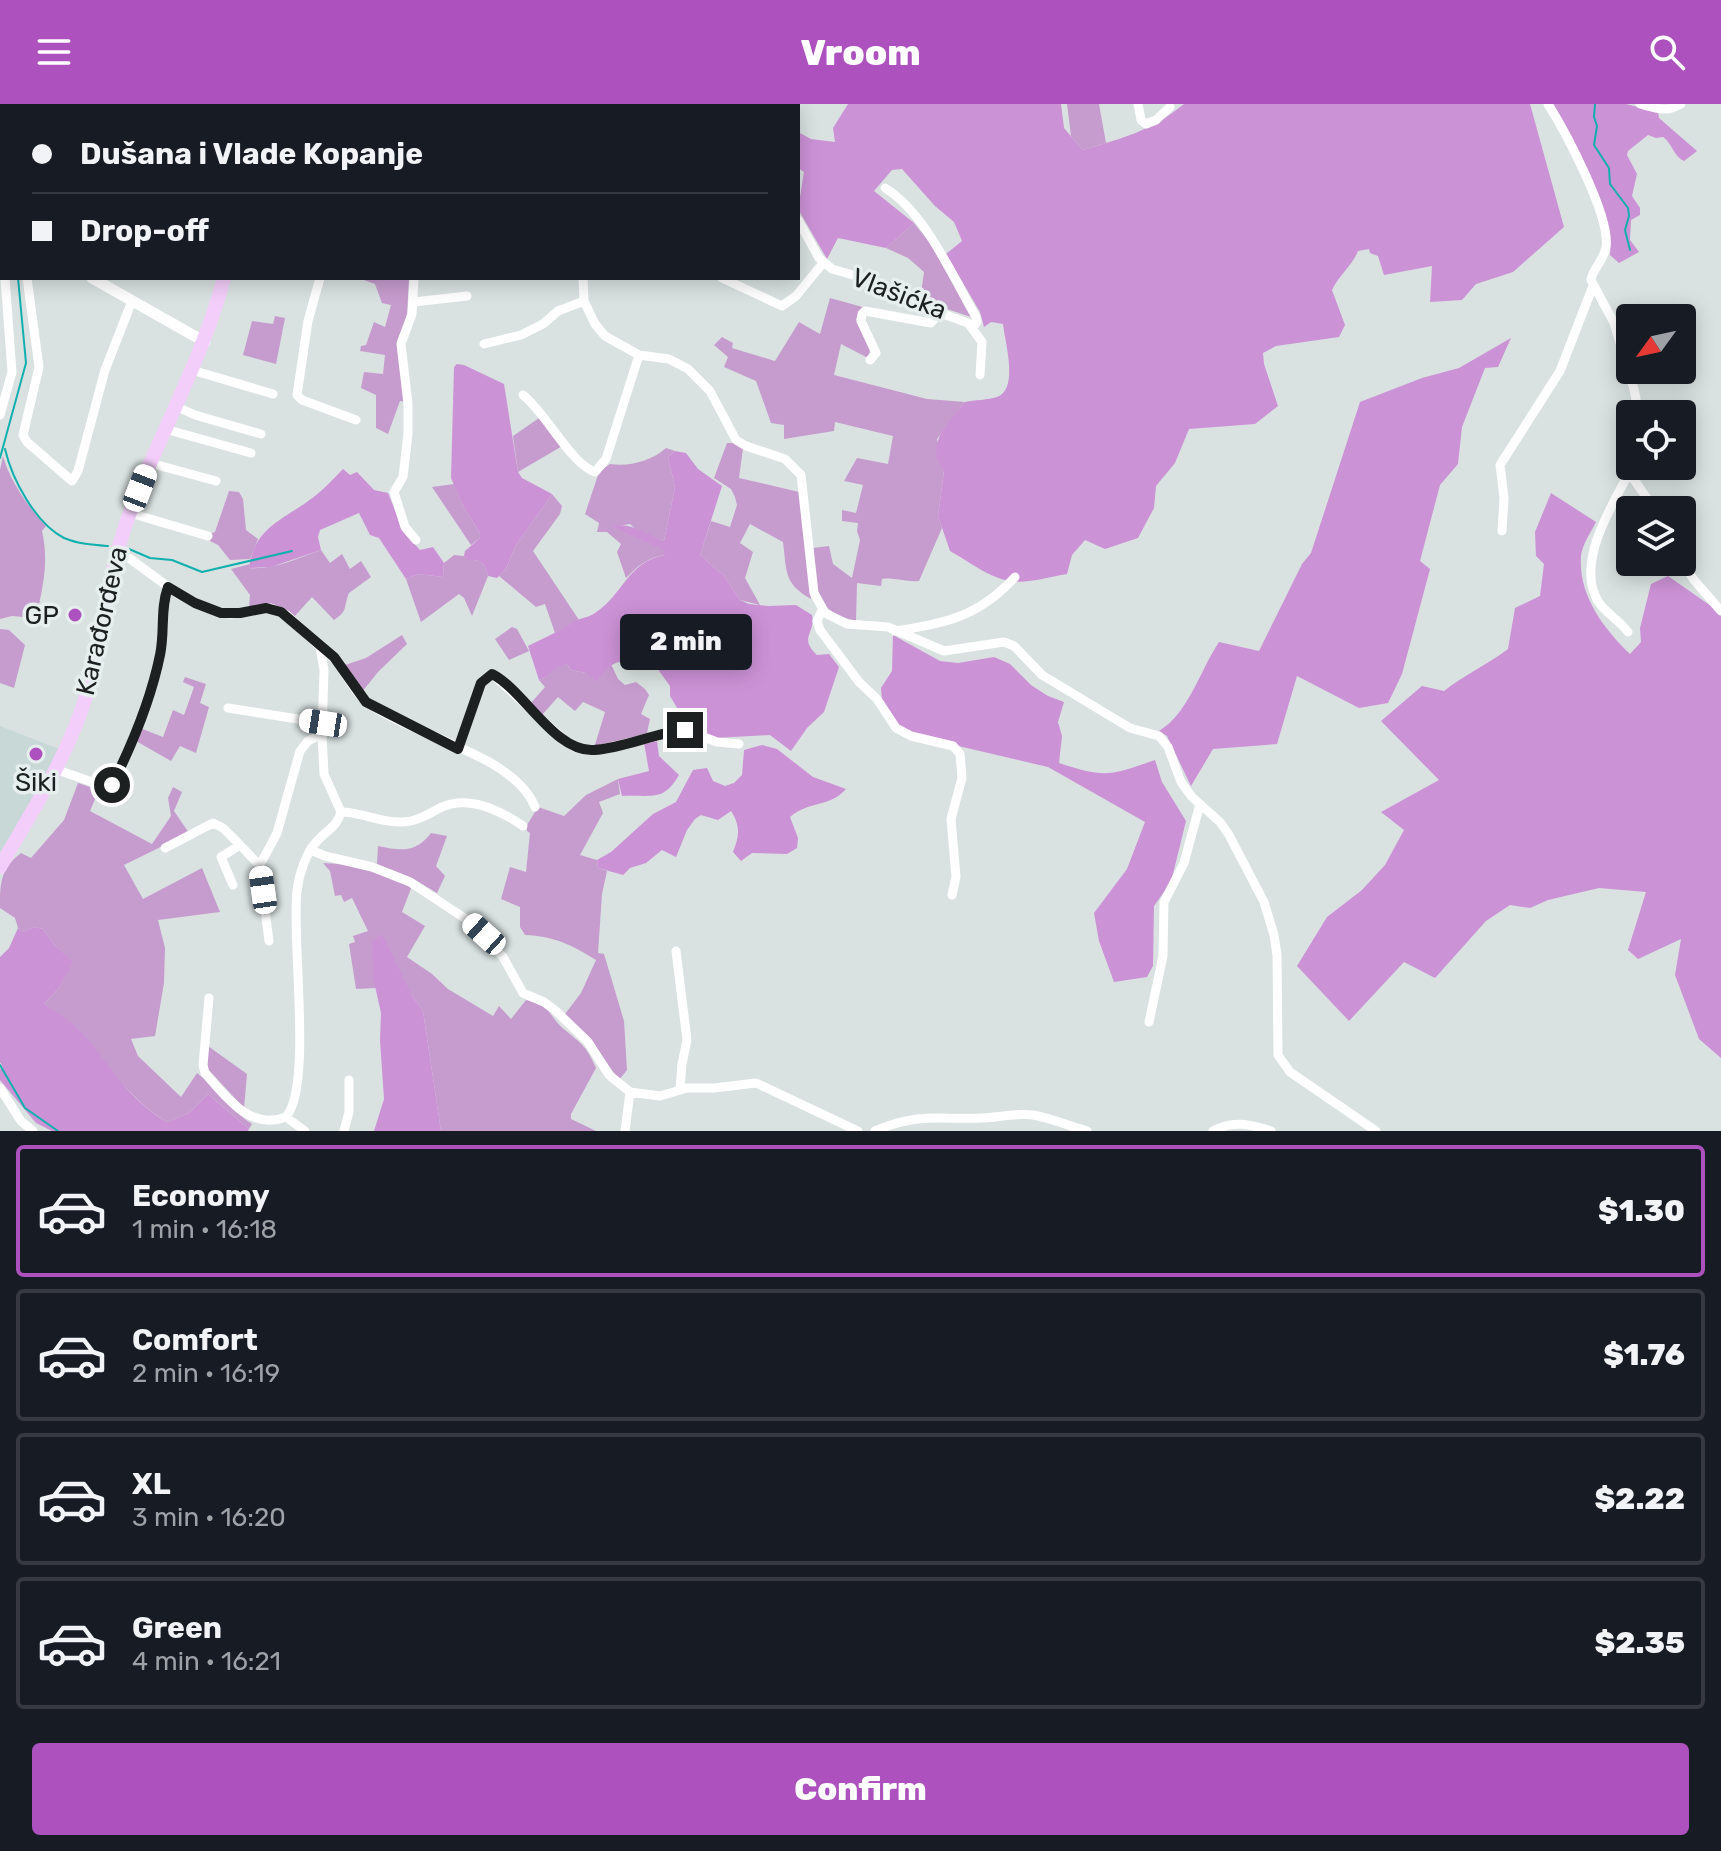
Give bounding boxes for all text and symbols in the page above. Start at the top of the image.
icon: menu [32,30,76,74]
icon: search [1645,30,1689,74]
text: Vroom [800,31,921,74]
text: Dušana i Vlade Kopanje [80,136,423,172]
text: Drop-off [80,213,209,249]
street label: Vlašićka [847,262,951,326]
north arrow [1616,304,1696,384]
map controls [1616,304,1696,576]
button: locate [1616,400,1696,480]
car [120,461,160,515]
button: layers [1616,496,1696,576]
street label: Karađorđeva [70,544,134,698]
place label: GP [25,600,59,631]
marker: GP [66,606,84,624]
callout: 2 min [619,614,751,670]
text: 2 min [650,626,722,657]
car [297,707,349,739]
route end [667,712,703,748]
marker: Šiki [27,745,45,763]
place label: Šiki [15,767,57,798]
route start [94,767,130,803]
car [248,865,278,915]
car [458,909,510,959]
icon: car [36,1175,108,1247]
text: Economy [132,1178,270,1214]
text: $1.30 [1598,1193,1685,1229]
text: 1 min · 16:18 [132,1214,277,1245]
icon: car [36,1319,108,1391]
text: Comfort [132,1322,258,1358]
text: $1.76 [1603,1337,1685,1373]
text: 2 min · 16:19 [132,1358,280,1389]
icon: car [36,1463,108,1535]
text: XL [132,1466,171,1502]
text: $2.22 [1594,1481,1685,1517]
text: 3 min · 16:20 [132,1502,286,1533]
icon: car [36,1607,108,1679]
text: Green [132,1610,222,1646]
text: $2.35 [1595,1625,1685,1661]
text: 4 min · 16:21 [132,1646,281,1677]
button: Confirm [32,1743,1689,1835]

